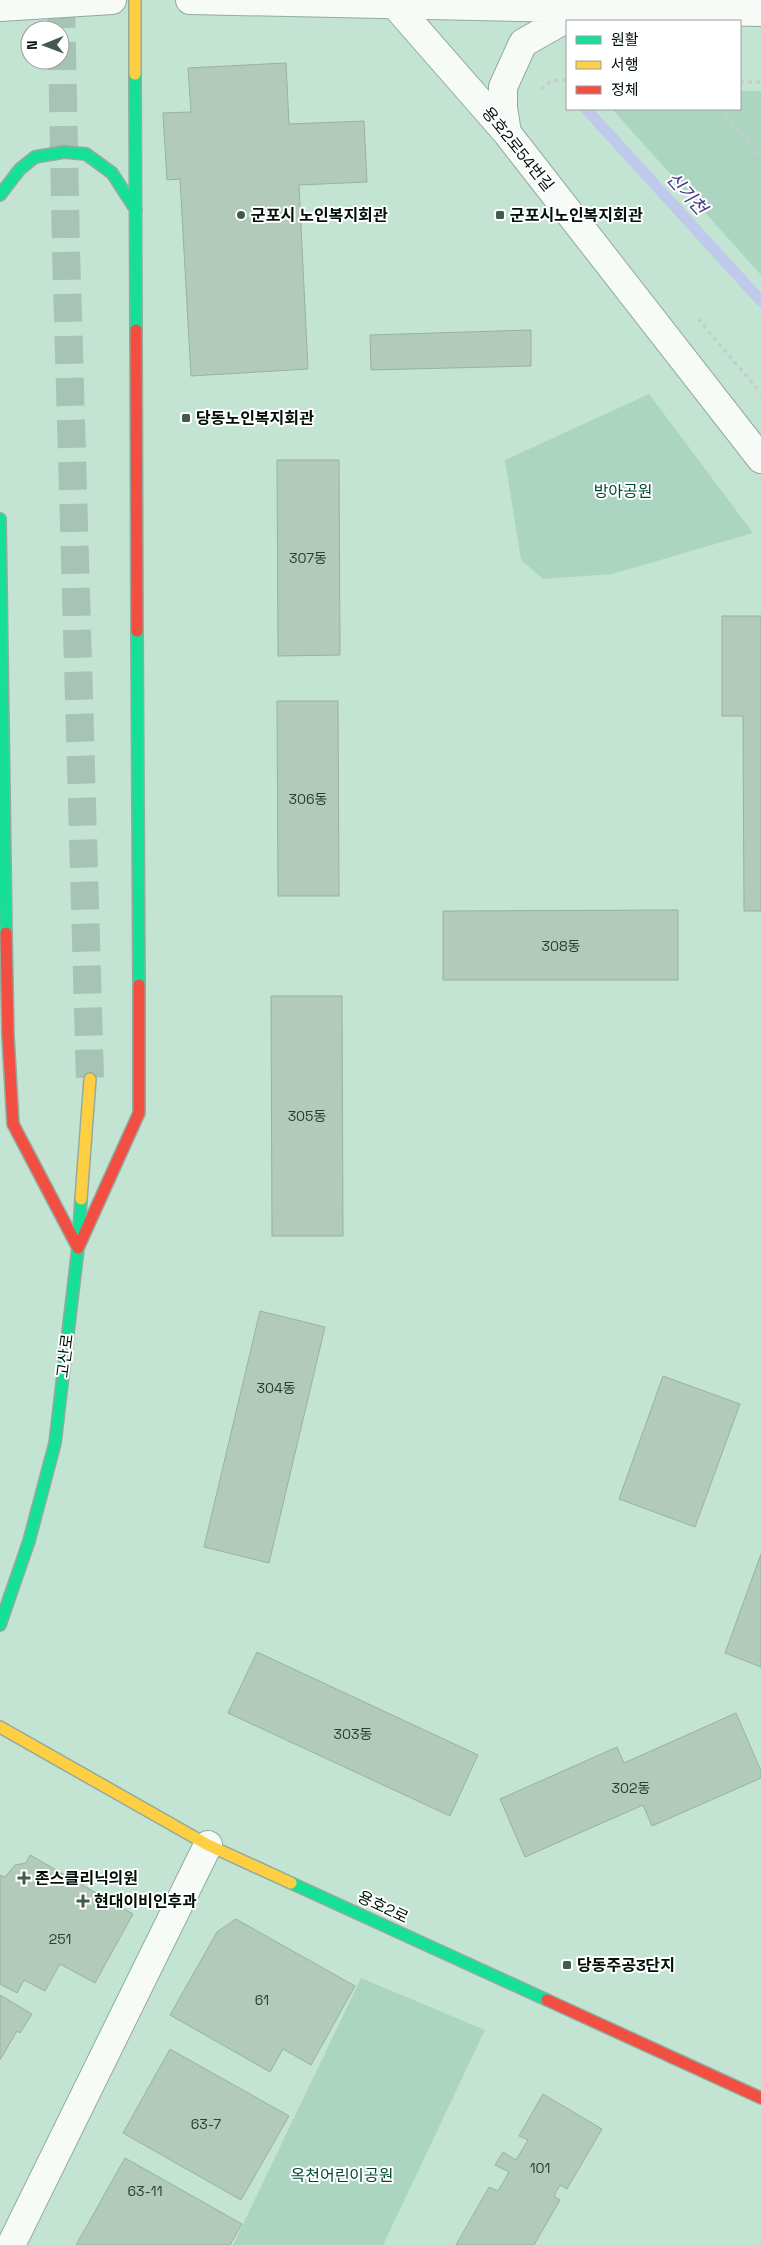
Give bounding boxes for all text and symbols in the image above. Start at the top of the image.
north arrow [20,20,70,70]
legend [566,20,741,110]
text: 원활 [611,30,639,49]
text: N [23,40,41,50]
text: 서행 [611,55,639,74]
text: 정체 [611,80,639,99]
street label: 용호2로54번길 [477,102,559,196]
water label: 신기천 [662,167,714,221]
place label: 군포시 노인복지회관 [251,205,388,226]
place label: 군포시노인복지회관 [510,205,643,226]
marker: 군포시 노인복지회관 [235,209,247,221]
marker: 군포시노인복지회관 [494,209,506,221]
place label: 당동노인복지회관 [196,408,314,429]
marker: 당동노인복지회관 [180,412,192,424]
park label: 방아공원 [594,481,652,502]
house number: 307동 [289,549,327,567]
house number: 306동 [289,790,328,808]
house number: 308동 [541,937,581,955]
house number: 305동 [288,1107,326,1125]
street label: 고산로 [52,1333,78,1379]
house number: 304동 [256,1379,296,1397]
house number: 303동 [334,1725,372,1743]
house number: 302동 [612,1779,650,1797]
place label: 존스클리닉의원 [35,1868,138,1889]
marker: 존스클리닉의원 [17,1871,31,1885]
street label: 용호2로 [354,1886,412,1928]
place label: 현대이비인후과 [94,1891,197,1912]
marker: 현대이비인후과 [76,1894,90,1908]
house number: 251 [49,1930,71,1948]
place label: 당동주공3단지 [577,1955,675,1976]
marker: 당동주공3단지 [561,1959,573,1971]
house number: 61 [255,1991,269,2009]
house number: 63-7 [191,2115,221,2133]
house number: 101 [530,2159,550,2177]
park label: 옥천어린이공원 [290,2165,394,2186]
house number: 63-11 [127,2182,163,2200]

